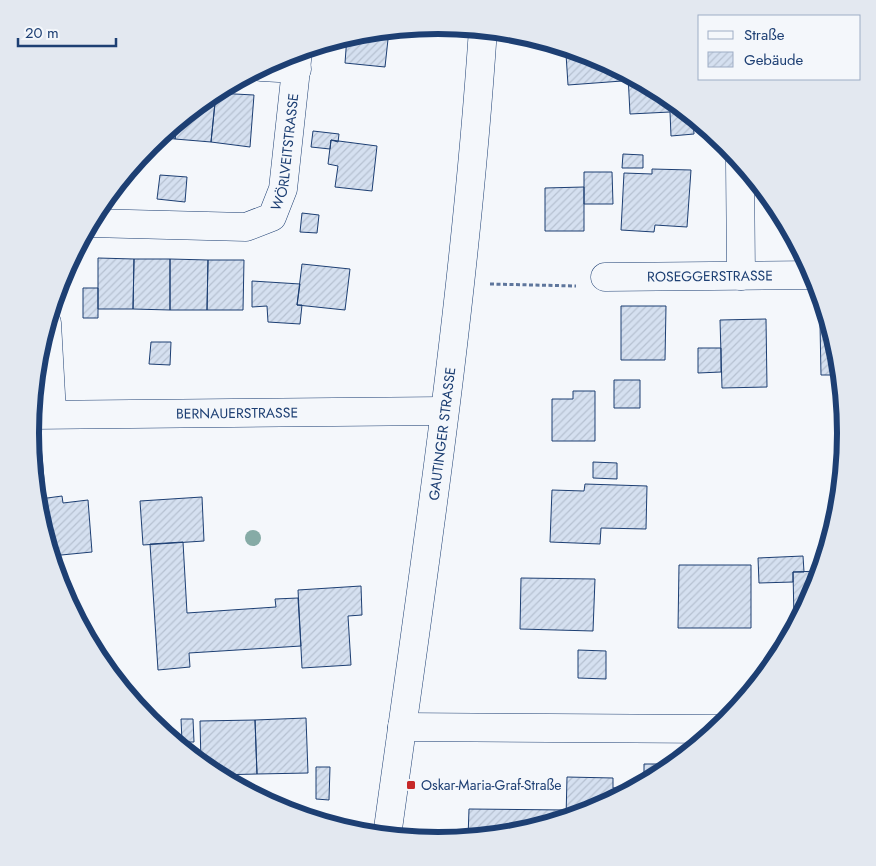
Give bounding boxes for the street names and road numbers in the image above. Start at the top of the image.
street label: WÖRLVEITSTRASSE [266,92,303,213]
street label: ROSEGGERSTRASSE [647,265,773,287]
street label: GAUTINGER STRASSE [424,366,460,502]
street label: BERNAUERSTRASSE [176,402,298,424]

